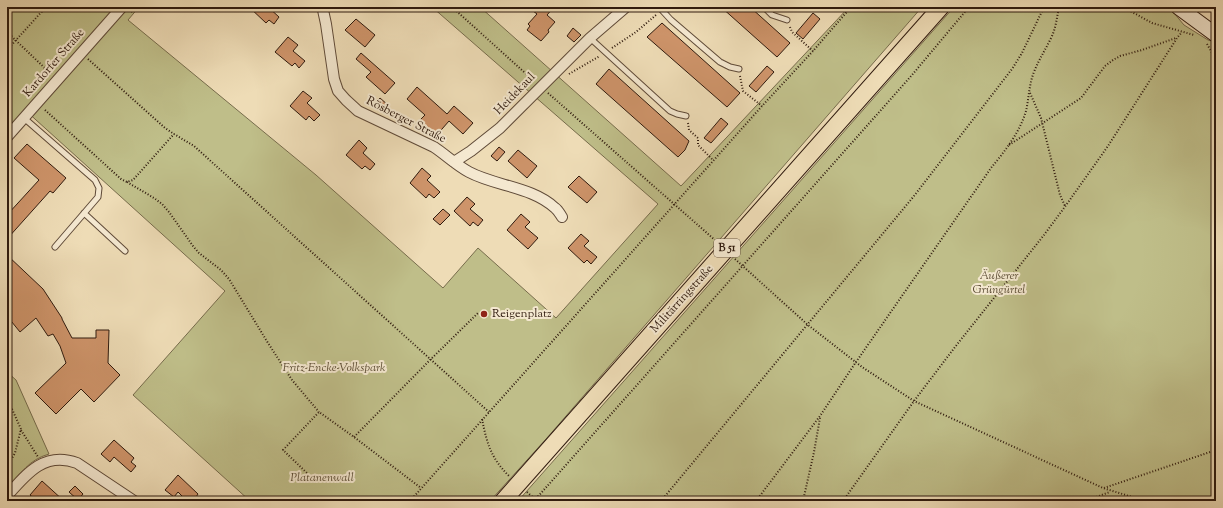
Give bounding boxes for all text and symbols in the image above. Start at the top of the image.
street label: Kardorfer Straße [19,24,89,101]
street label: Heidekaul [490,68,540,119]
street label: Rösberger Straße [363,92,450,148]
road number: B 51 [714,239,740,257]
street label: Militärringstraße [646,260,718,337]
park label: Äußerer Grüngürtel [973,267,1025,299]
place label: Reigenplatz [492,305,552,323]
marker: Reigenplatz [479,309,489,319]
park label: Fritz-Encke-Volkspark [282,359,386,377]
park label: Platanenwall [290,469,354,487]

